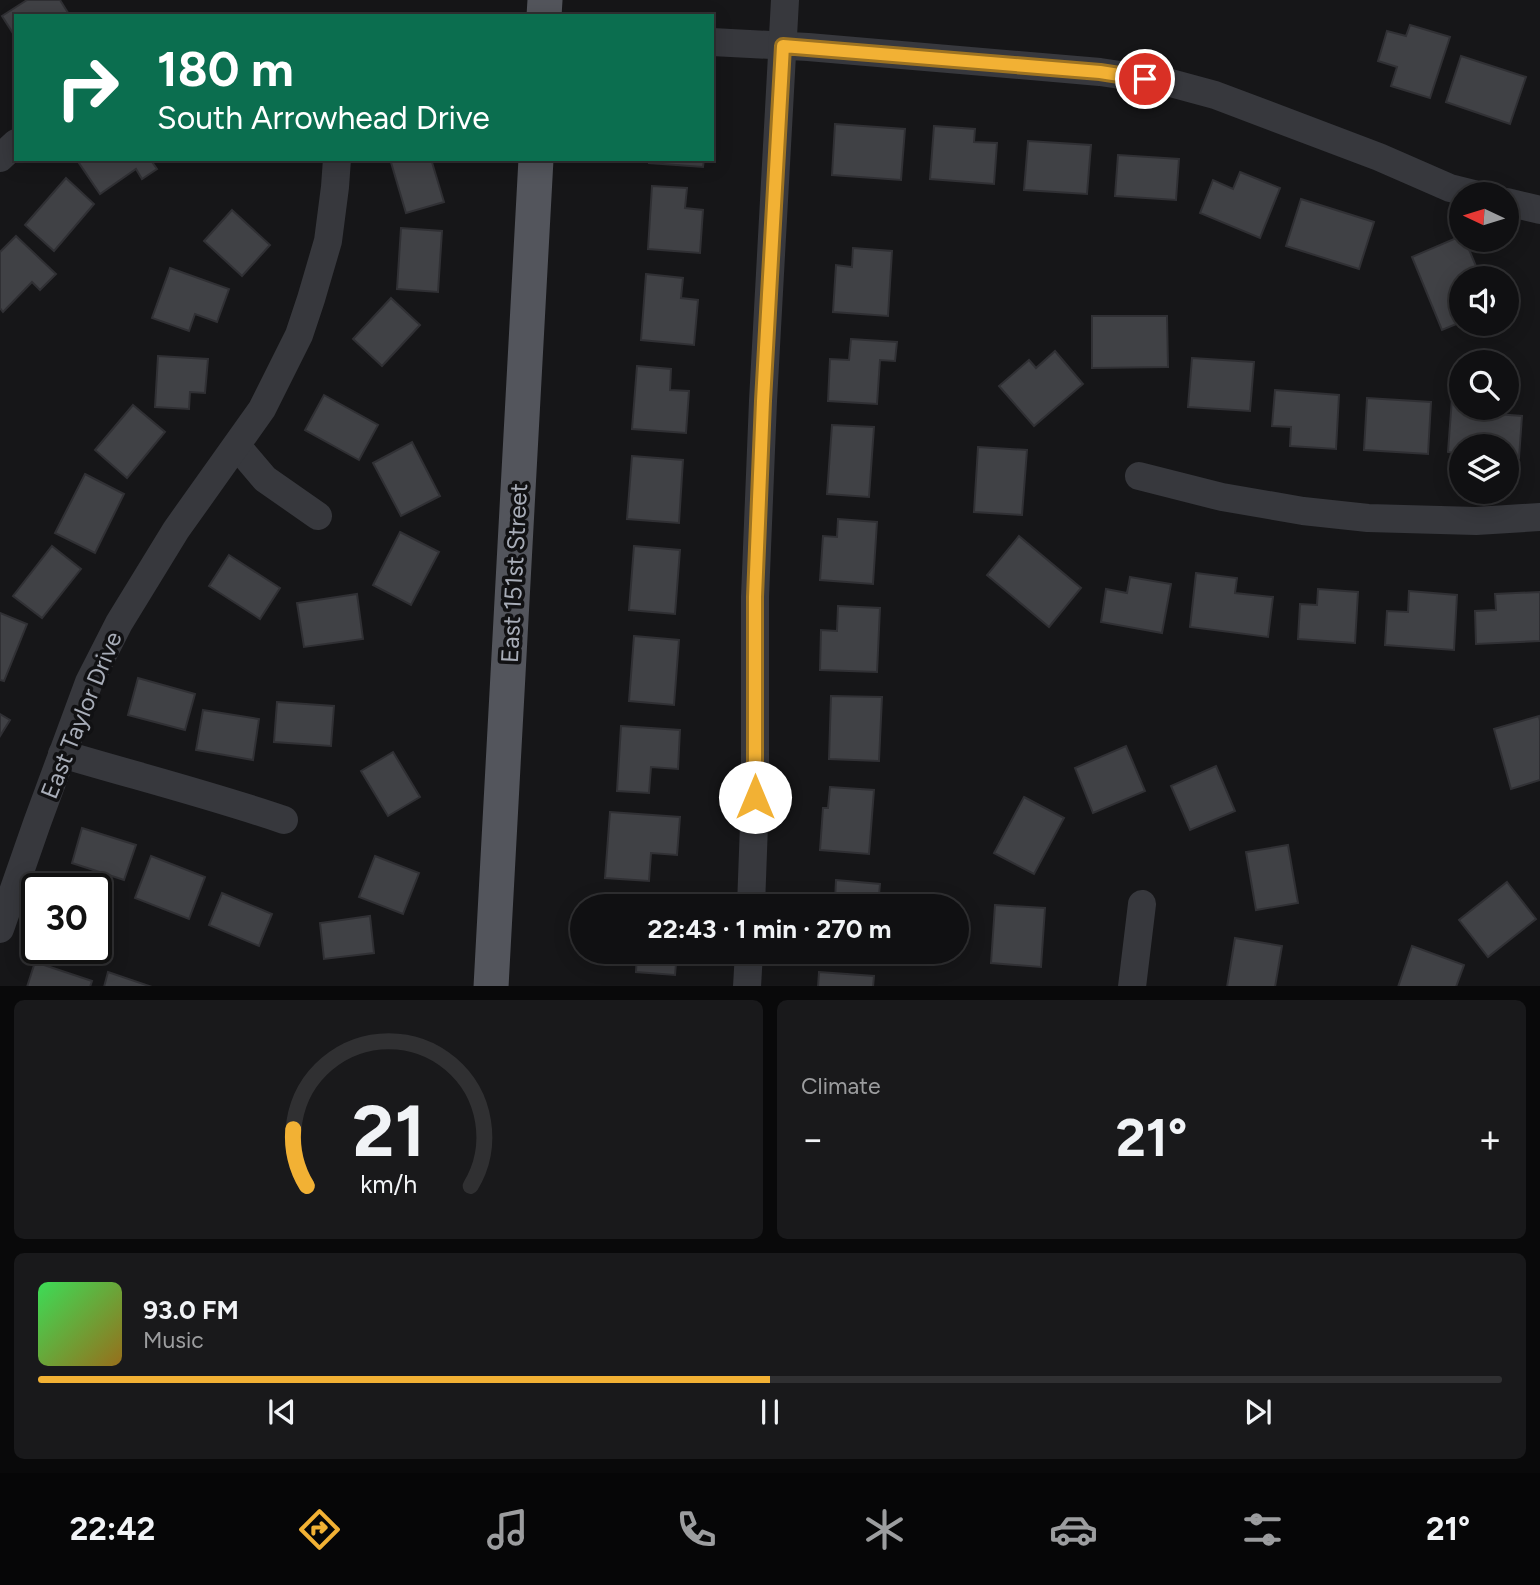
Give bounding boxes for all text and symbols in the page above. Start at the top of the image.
text: 180 m [157,39,294,98]
icon: right [42,42,133,133]
pin [1115,49,1175,109]
icon: arrive [1126,60,1164,98]
text: South Arrowhead Drive [157,99,490,137]
north arrow [1449,182,1519,252]
map controls [1449,182,1519,504]
button: sound [1449,266,1519,336]
button: search [1449,350,1519,420]
button: layers [1449,434,1519,504]
street label: East 151st Street [495,483,533,663]
street label: East Taylor Drive [34,627,128,803]
position arrow [718,760,792,834]
speed limit sign: 30 [21,873,112,964]
text: 22:43 · 1 min · 270 m [648,913,891,945]
text: Climate [801,1072,880,1100]
text: 21 [352,1087,425,1174]
text: 21° [1116,1107,1187,1169]
text: − [801,1116,825,1162]
text: + [1478,1116,1502,1162]
text: km/h [360,1168,417,1198]
text: 93.0 FM [143,1294,239,1326]
text: Music [143,1326,204,1354]
icon: previous [263,1393,301,1431]
icon: pause [751,1393,789,1431]
icon: next [1239,1393,1277,1431]
icon: directions [295,1505,344,1554]
icon: music [483,1505,532,1554]
icon: phone [672,1505,721,1554]
icon: climate [860,1505,909,1554]
icon: car [1049,1505,1098,1554]
icon: filters [1238,1505,1287,1554]
text: 22:42 [70,1510,155,1548]
text: 21° [1426,1510,1470,1548]

